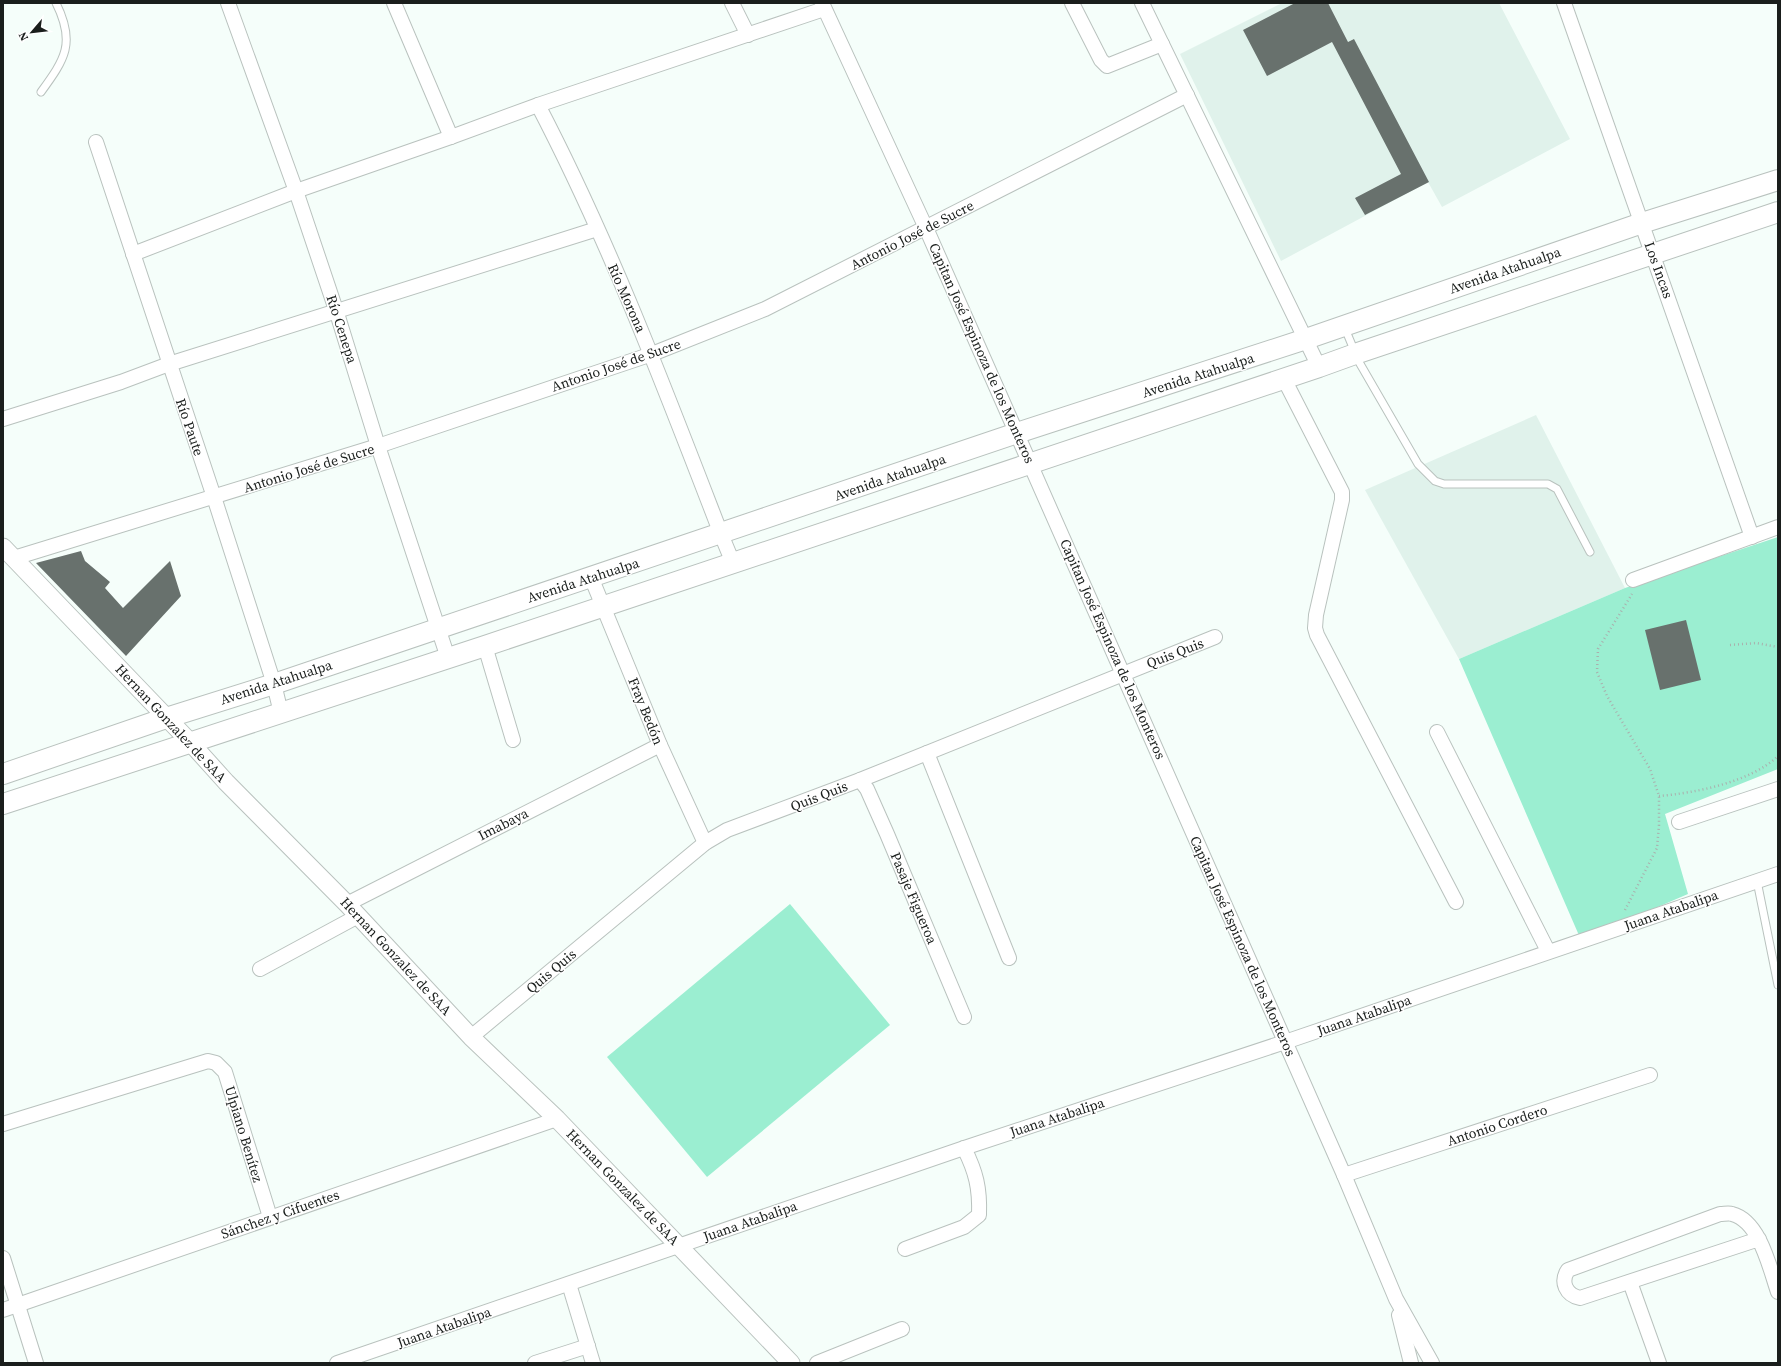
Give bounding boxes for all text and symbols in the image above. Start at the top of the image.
north arrow [12,12,52,52]
text: N [15,29,32,44]
street label: Antonio José de Sucre [847,195,977,275]
street label: Los Incas [1639,239,1679,301]
street label: Capitan José Espinoza de los Monteros [924,240,1040,466]
street label: Avenida Atahualpa [1447,241,1564,298]
street label: Río Morona [603,260,651,336]
street label: Río Cenepa [322,292,363,367]
street label: Antonio José de Sucre [549,333,683,397]
street label: Avenida Atahualpa [1139,347,1257,403]
street label: Río Paute [171,396,209,458]
street label: Antonio José de Sucre [241,439,377,497]
street label: Avenida Atahualpa [832,448,949,505]
street label: Capitan José Espinoza de los Monteros [1055,536,1171,762]
street label: Avenida Atahualpa [524,552,642,608]
street label: Quis Quis [1143,633,1207,673]
street label: Avenida Atahualpa [217,654,335,710]
street label: Hernan Gonzalez de SAA [111,659,232,787]
street label: Fray Bedón [623,674,669,748]
street label: Quis Quis [787,776,851,816]
street label: Imabaya [474,802,532,845]
street label: Capitan José Espinoza de los Monteros [1185,833,1301,1059]
street label: Pasaje Figueroa [886,849,943,948]
street label: Juana Atabalipa [1620,884,1722,936]
street label: Hernan Gonzalez de SAA [336,892,457,1020]
street label: Quis Quis [522,944,580,998]
street label: Juana Atabalipa [1313,989,1415,1041]
street label: Ulpiano Benítez [220,1083,268,1185]
street label: Juana Atabalipa [1006,1092,1108,1142]
street label: Antonio Cordero [1444,1099,1550,1151]
street label: Hernan Gonzalez de SAA [562,1124,685,1250]
street label: Sánchez y Cifuentes [218,1184,342,1244]
street label: Juana Atabalipa [699,1195,801,1247]
street label: Juana Atabalipa [393,1301,495,1353]

